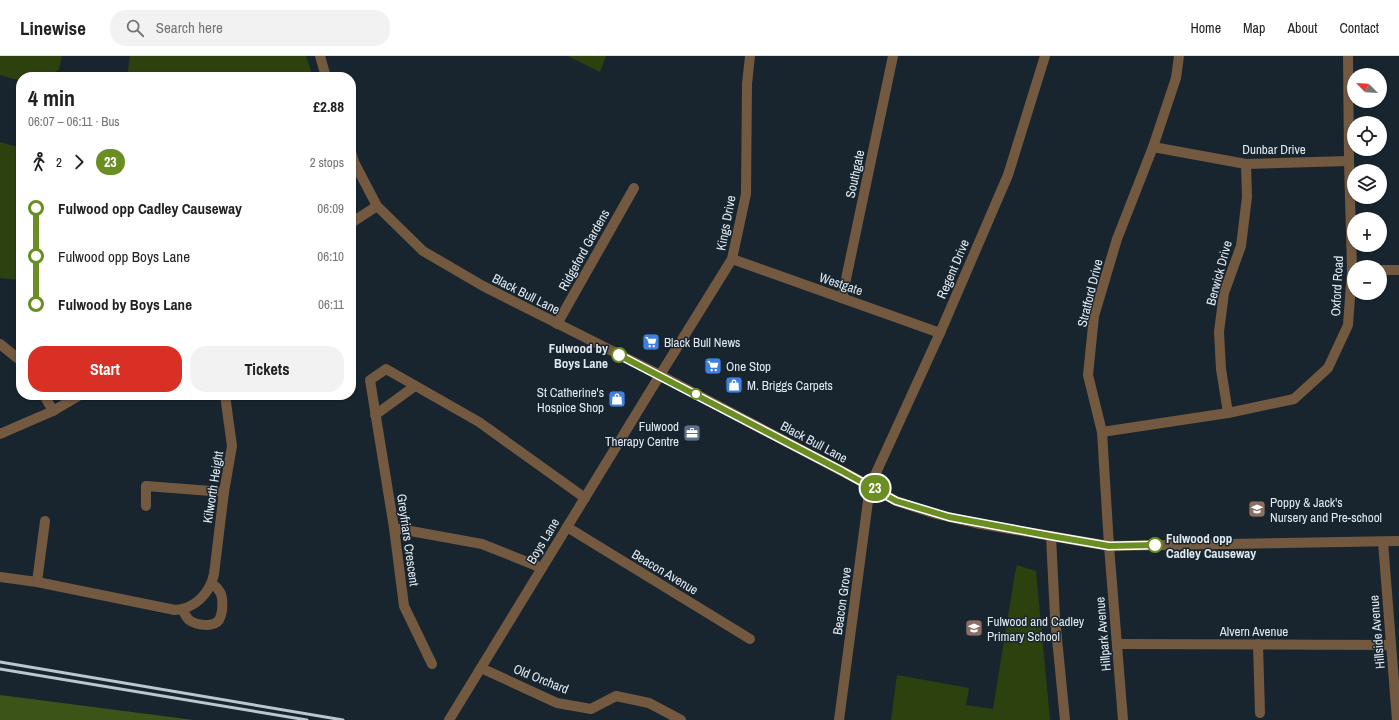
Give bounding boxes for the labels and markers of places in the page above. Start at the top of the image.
supermarket icon: Black Bull News [641,332,661,352]
place label: Black Bull News [664,334,740,351]
place label: Fulwood by Boys Lane [549,340,608,372]
marker: Fulwood by Boys Lane [611,347,627,363]
supermarket icon: One Stop [703,356,723,376]
place label: One Stop [726,358,771,375]
shop icon: M. Briggs Carpets [724,375,744,395]
place label: M. Briggs Carpets [747,377,833,394]
place label: St Catherine's Hospice Shop [537,384,604,416]
unlabelled marker [690,388,702,400]
shop icon: St Catherine's Hospice Shop [607,389,627,409]
place label: Fulwood Therapy Centre [605,418,679,450]
office icon: Fulwood Therapy Centre [682,423,702,443]
place label: Poppy & Jack's Nursery and Pre-school [1270,494,1382,526]
school or university icon: Poppy & Jack's Nursery and Pre-school [1247,499,1267,519]
place label: Fulwood opp Cadley Causeway [1166,530,1256,562]
marker: Fulwood opp Cadley Causeway [1147,537,1163,553]
place label: Fulwood and Cadley Primary School [987,613,1085,645]
school or university icon: Fulwood and Cadley Primary School [964,618,984,638]

